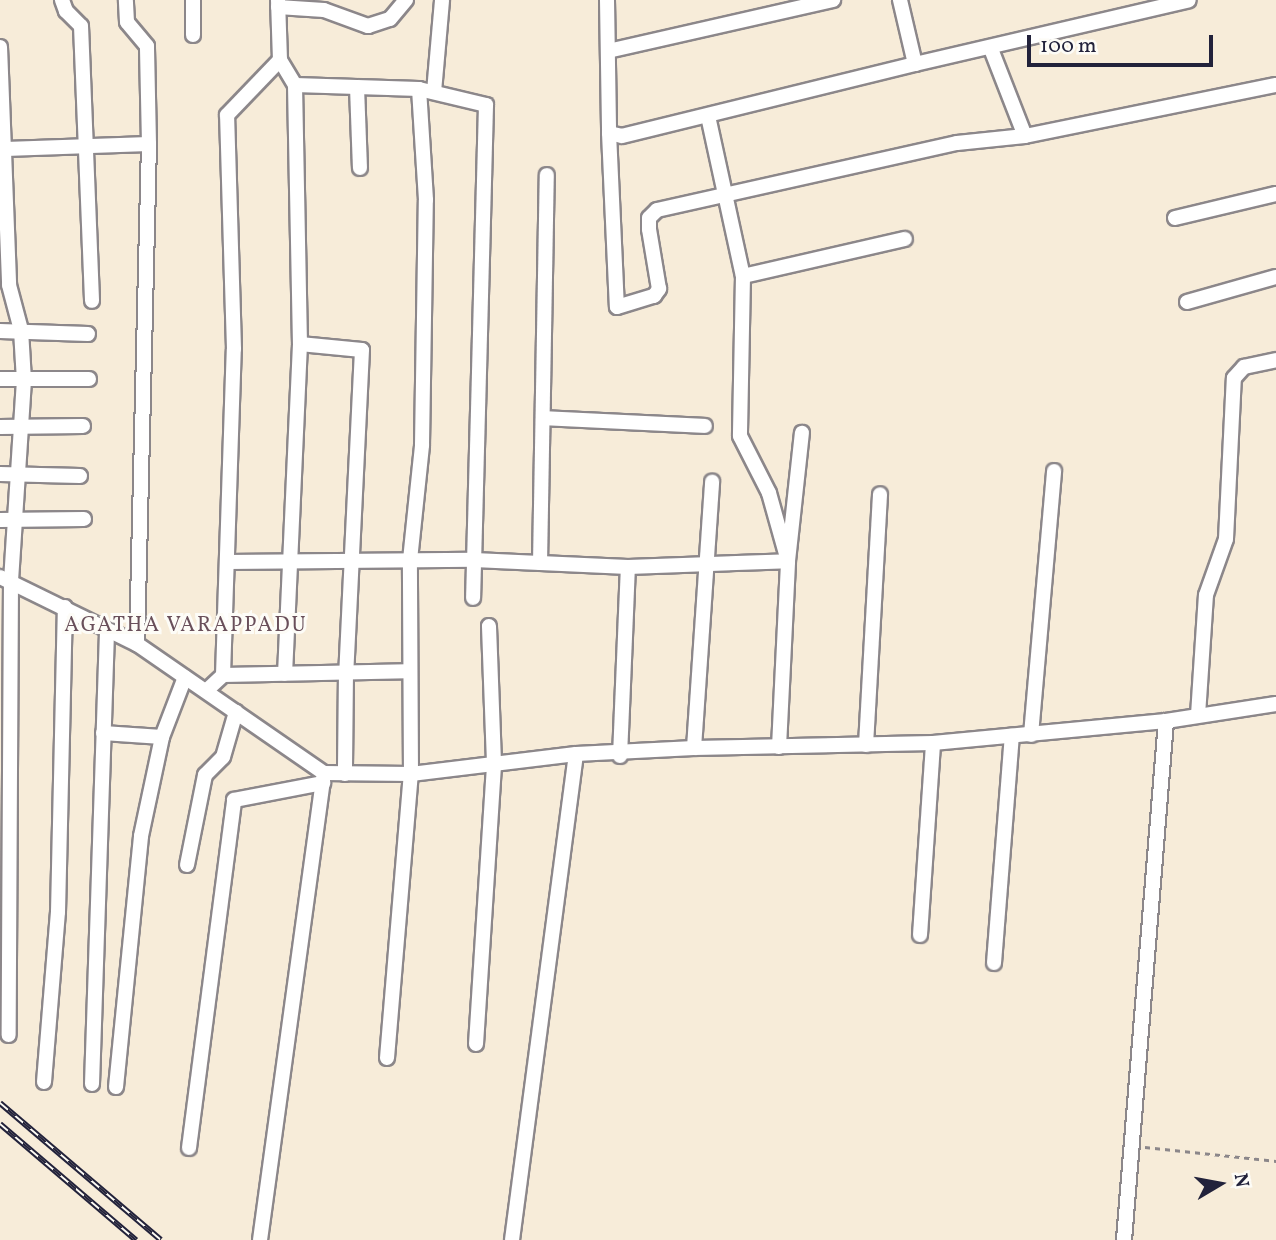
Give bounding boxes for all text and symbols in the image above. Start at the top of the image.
scale bar [1031,21,1216,65]
text: 100 m [1040,32,1097,61]
district label: AGATHA VARAPPADU [66,613,306,639]
north arrow [1185,1149,1255,1219]
text: N [1227,1171,1255,1189]

